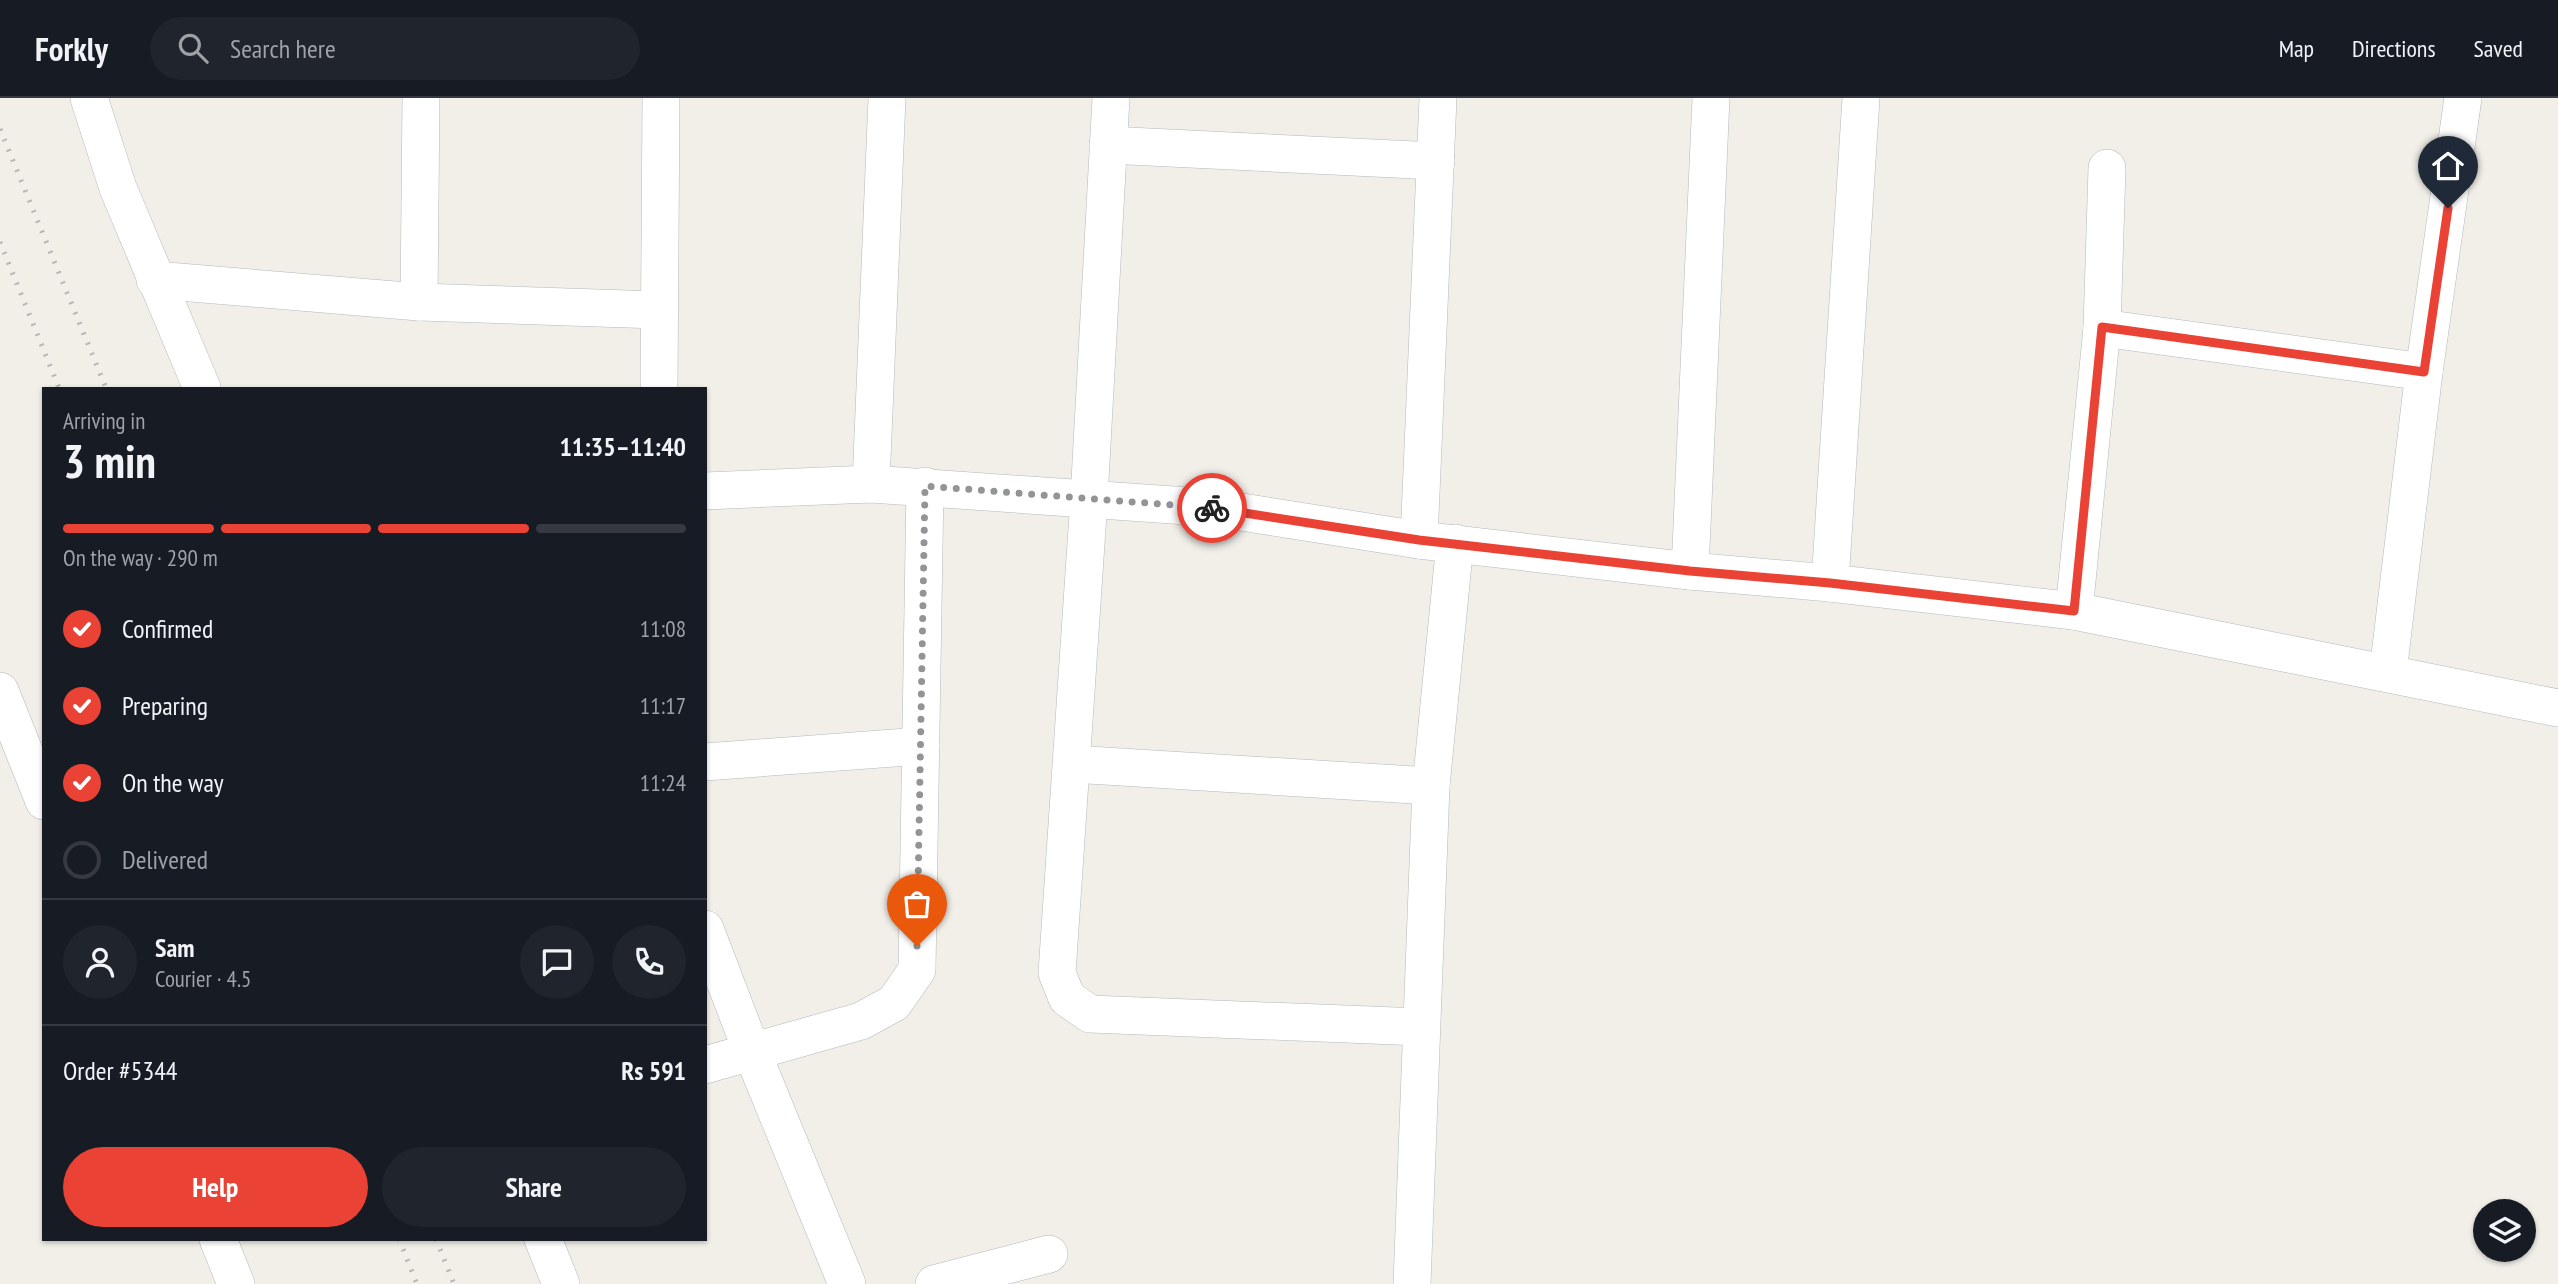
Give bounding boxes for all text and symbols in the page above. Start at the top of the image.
search box [150,17,640,80]
text: Forkly [35,27,108,70]
icon: search [174,29,212,67]
text: Search here [230,32,336,65]
text: Map [2279,33,2314,64]
text: Directions [2352,33,2436,64]
text: Saved [2474,33,2523,64]
pin [2418,136,2478,208]
icon: home [2429,147,2467,185]
text: Arriving in [63,406,145,435]
text: 11:35–11:40 [559,430,686,463]
text: 3 min [63,431,156,491]
courier [1177,473,1247,543]
icon: bike [1193,489,1231,527]
text: On the way · 290 m [63,543,218,572]
icon: check [63,610,101,648]
text: Confirmed [122,612,213,645]
text: 11:08 [640,614,686,643]
icon: check [63,687,101,725]
text: Preparing [122,689,208,722]
text: 11:17 [640,691,686,720]
icon: check [63,764,101,802]
text: On the way [122,766,224,799]
text: 11:24 [640,768,686,797]
text: Delivered [122,843,208,876]
pin [887,874,947,946]
icon: bag [898,885,936,923]
button: person [63,925,137,999]
button: chat [520,925,594,999]
button: phone [612,925,686,999]
text: Sam [155,931,194,964]
text: Courier · 4.5 [155,964,251,993]
text: Order #5344 [63,1054,178,1087]
text: Rs 591 [621,1054,686,1087]
button: Help [63,1147,368,1227]
button: Share [382,1147,686,1227]
map controls [2473,1199,2536,1262]
button: layers [2473,1199,2536,1262]

